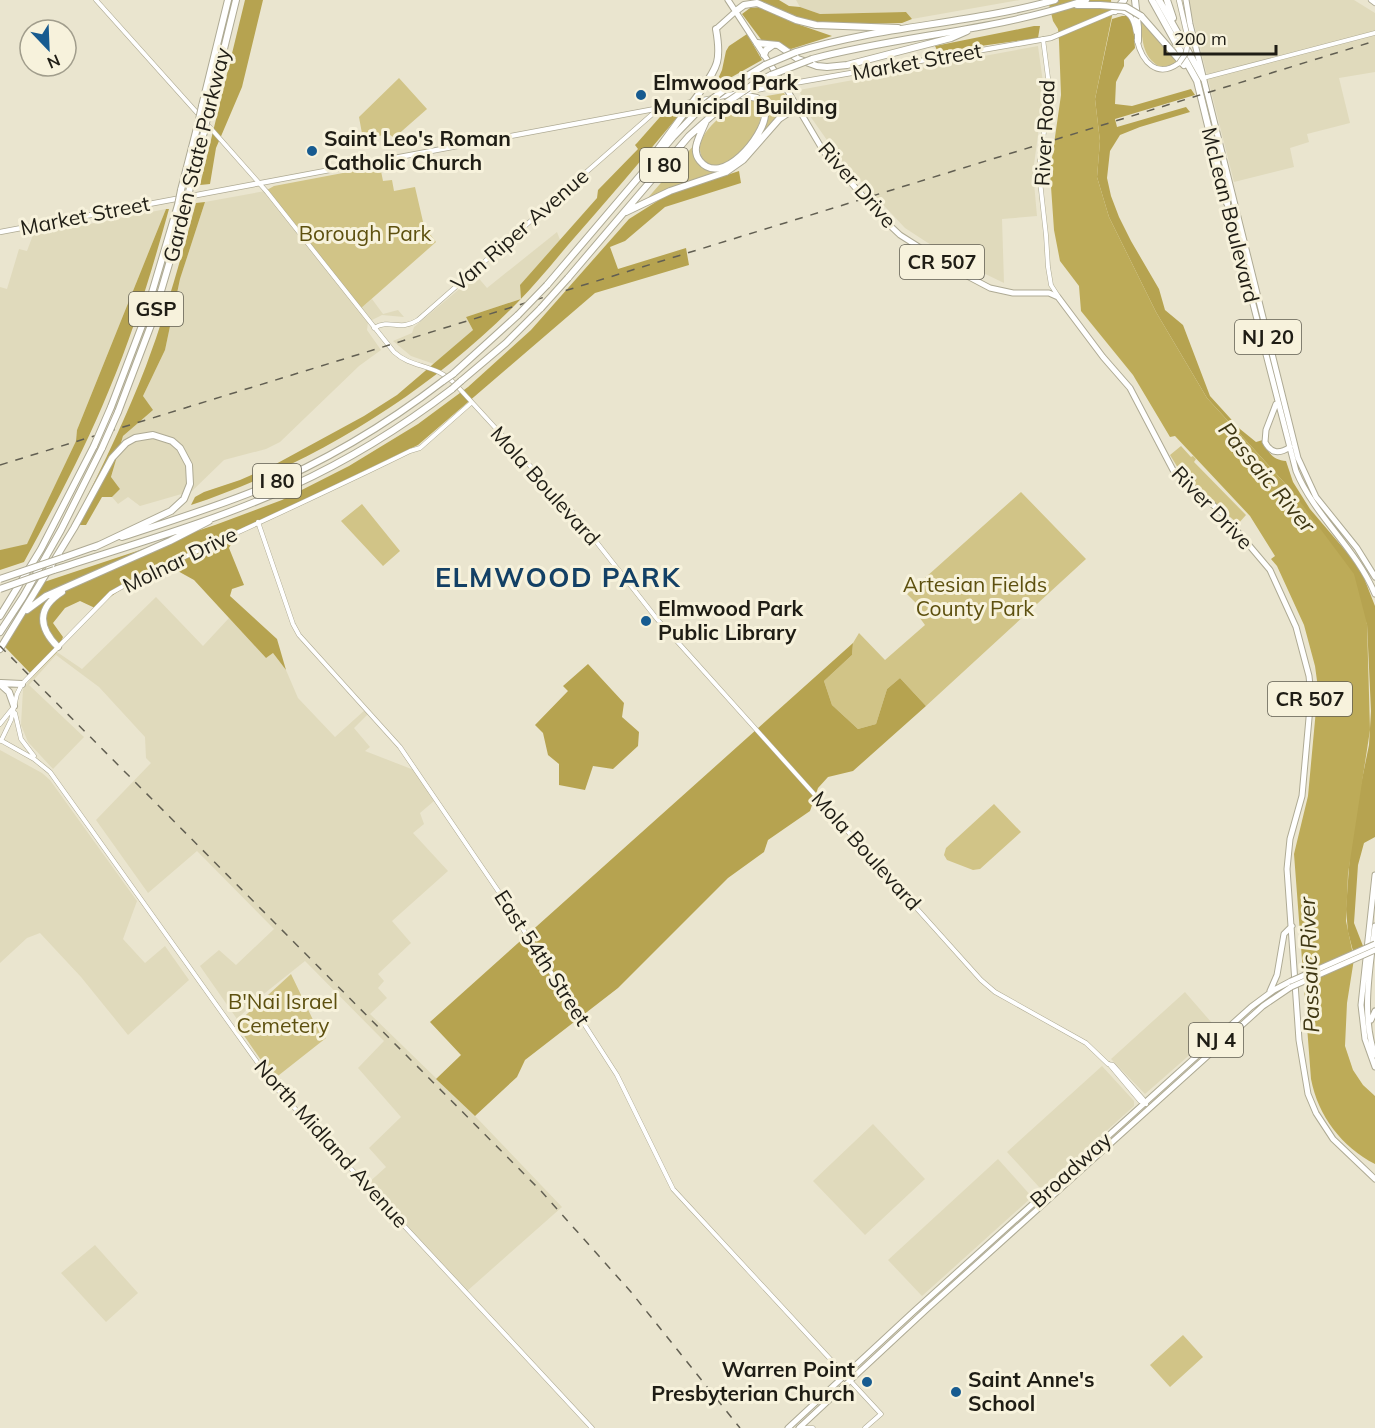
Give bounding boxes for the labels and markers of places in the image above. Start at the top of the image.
place label: Elmwood Park Municipal Building [653,69,837,119]
marker: Elmwood Park Municipal Building [634,88,648,102]
place label: Saint Leo's Roman Catholic Church [324,125,511,175]
marker: Saint Leo's Roman Catholic Church [305,144,319,158]
place label: Elmwood Park Public Library [658,595,803,645]
marker: Elmwood Park Public Library [639,614,653,628]
place label: Warren Point Presbyterian Church [651,1356,855,1406]
place label: Saint Anne's School [968,1366,1095,1416]
marker: Warren Point Presbyterian Church [860,1375,874,1389]
marker: Saint Anne's School [949,1385,963,1399]

